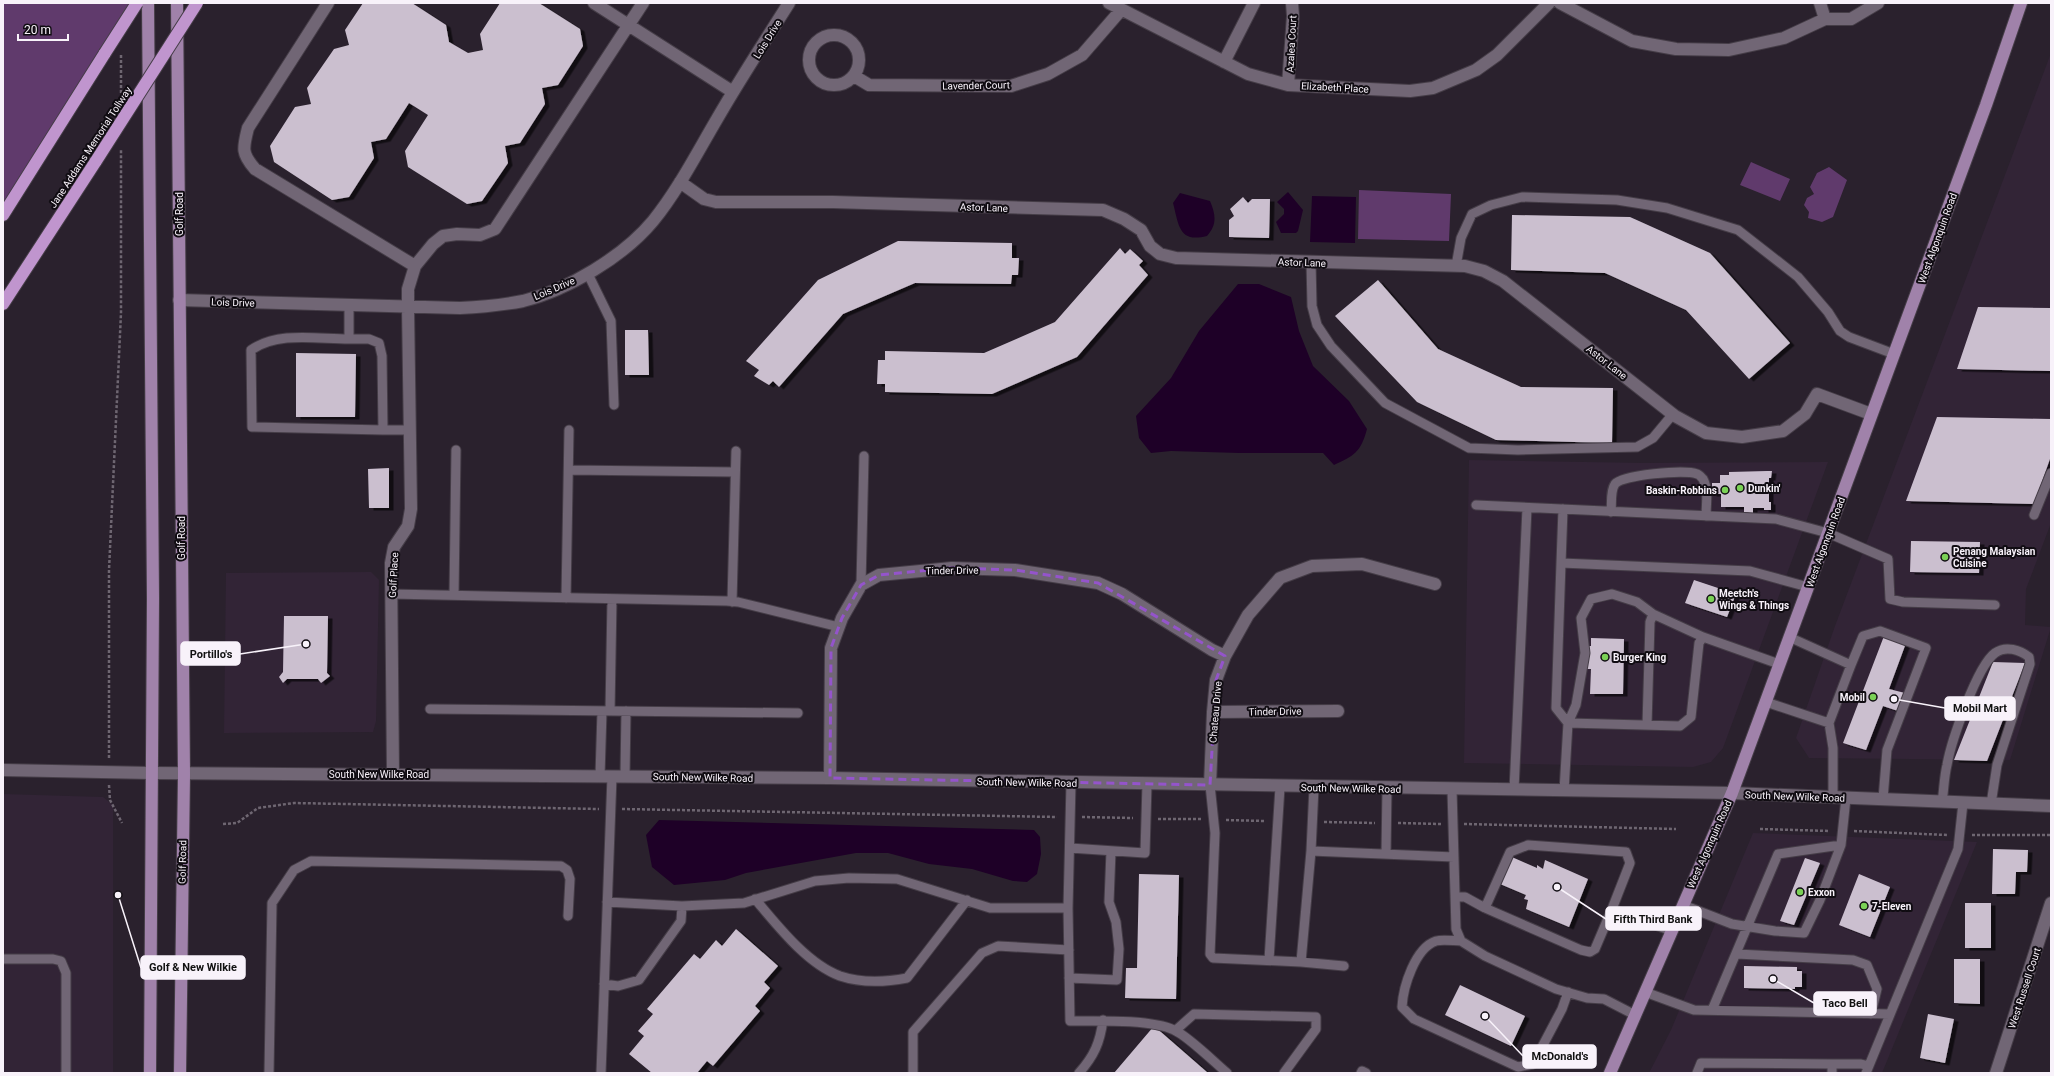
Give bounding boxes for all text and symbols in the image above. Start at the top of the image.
street label: Azalea Court [1285,15,1298,73]
scale bar [18,16,68,42]
street label: Lois Drive [751,18,784,61]
text: 20 m [24,23,51,37]
street label: Lavender Court [942,79,1010,92]
street label: Elizabeth Place [1301,80,1369,95]
street label: Jane Addams Memorial Tollway [47,84,134,210]
street label: Golf Road [174,192,185,236]
street label: West Algonquin Road [1916,192,1959,285]
street label: Astor Lane [960,201,1008,214]
street label: Astor Lane [1278,256,1326,269]
street label: Lois Drive [532,275,576,302]
street label: Lois Drive [211,296,255,309]
street label: Astor Lane [1584,343,1629,382]
marker: Dunkin' [1735,483,1745,493]
place label: Dunkin' [1748,483,1781,494]
place label: Baskin-Robbins [1646,485,1717,496]
marker: Baskin-Robbins [1720,485,1730,495]
street label: West Algonquin Road [1804,496,1847,589]
street label: Golf Road [176,516,187,560]
place label: Penang Malaysian Cuisine [1953,546,2036,569]
street label: Golf Place [387,552,400,598]
marker: Penang Malaysian Cuisine [1940,552,1950,562]
street label: Tinder Drive [925,565,979,576]
place label: Meetch's Wings & Things [1719,588,1789,611]
marker: Meetch's Wings & Things [1706,594,1716,604]
callout: Portillo's [181,642,240,665]
text: Portillo's [190,648,233,661]
marker: Burger King [1600,652,1610,662]
place label: Burger King [1613,652,1666,663]
street label: Chateau Drive [1207,681,1224,743]
place label: Mobil [1840,692,1865,703]
marker: Mobil [1868,692,1878,702]
callout: Mobil Mart [1945,697,2015,720]
text: Mobil Mart [1953,702,2007,715]
street label: Tinder Drive [1248,706,1302,717]
street label: South New Wilke Road [329,769,429,780]
street label: South New Wilke Road [653,771,753,784]
street label: South New Wilke Road [977,776,1077,789]
street label: South New Wilke Road [1301,782,1401,795]
street label: South New Wilke Road [1745,789,1845,804]
street label: West Algonquin Road [1685,798,1734,890]
street label: Golf Road [177,840,188,884]
marker: Exxon [1795,887,1805,897]
place label: Exxon [1808,887,1835,898]
marker: 7-Eleven [1859,901,1869,911]
place label: 7-Eleven [1872,901,1912,912]
callout: Fifth Third Bank [1606,907,1701,930]
text: Fifth Third Bank [1614,913,1693,926]
street label: West Russell Court [2006,946,2043,1030]
callout: Golf & New Wilkie [141,956,245,979]
text: Golf & New Wilkie [149,961,237,974]
callout: Taco Bell [1814,992,1876,1015]
text: Taco Bell [1822,997,1868,1010]
callout: McDonald's [1523,1045,1596,1068]
text: McDonald's [1532,1050,1589,1063]

